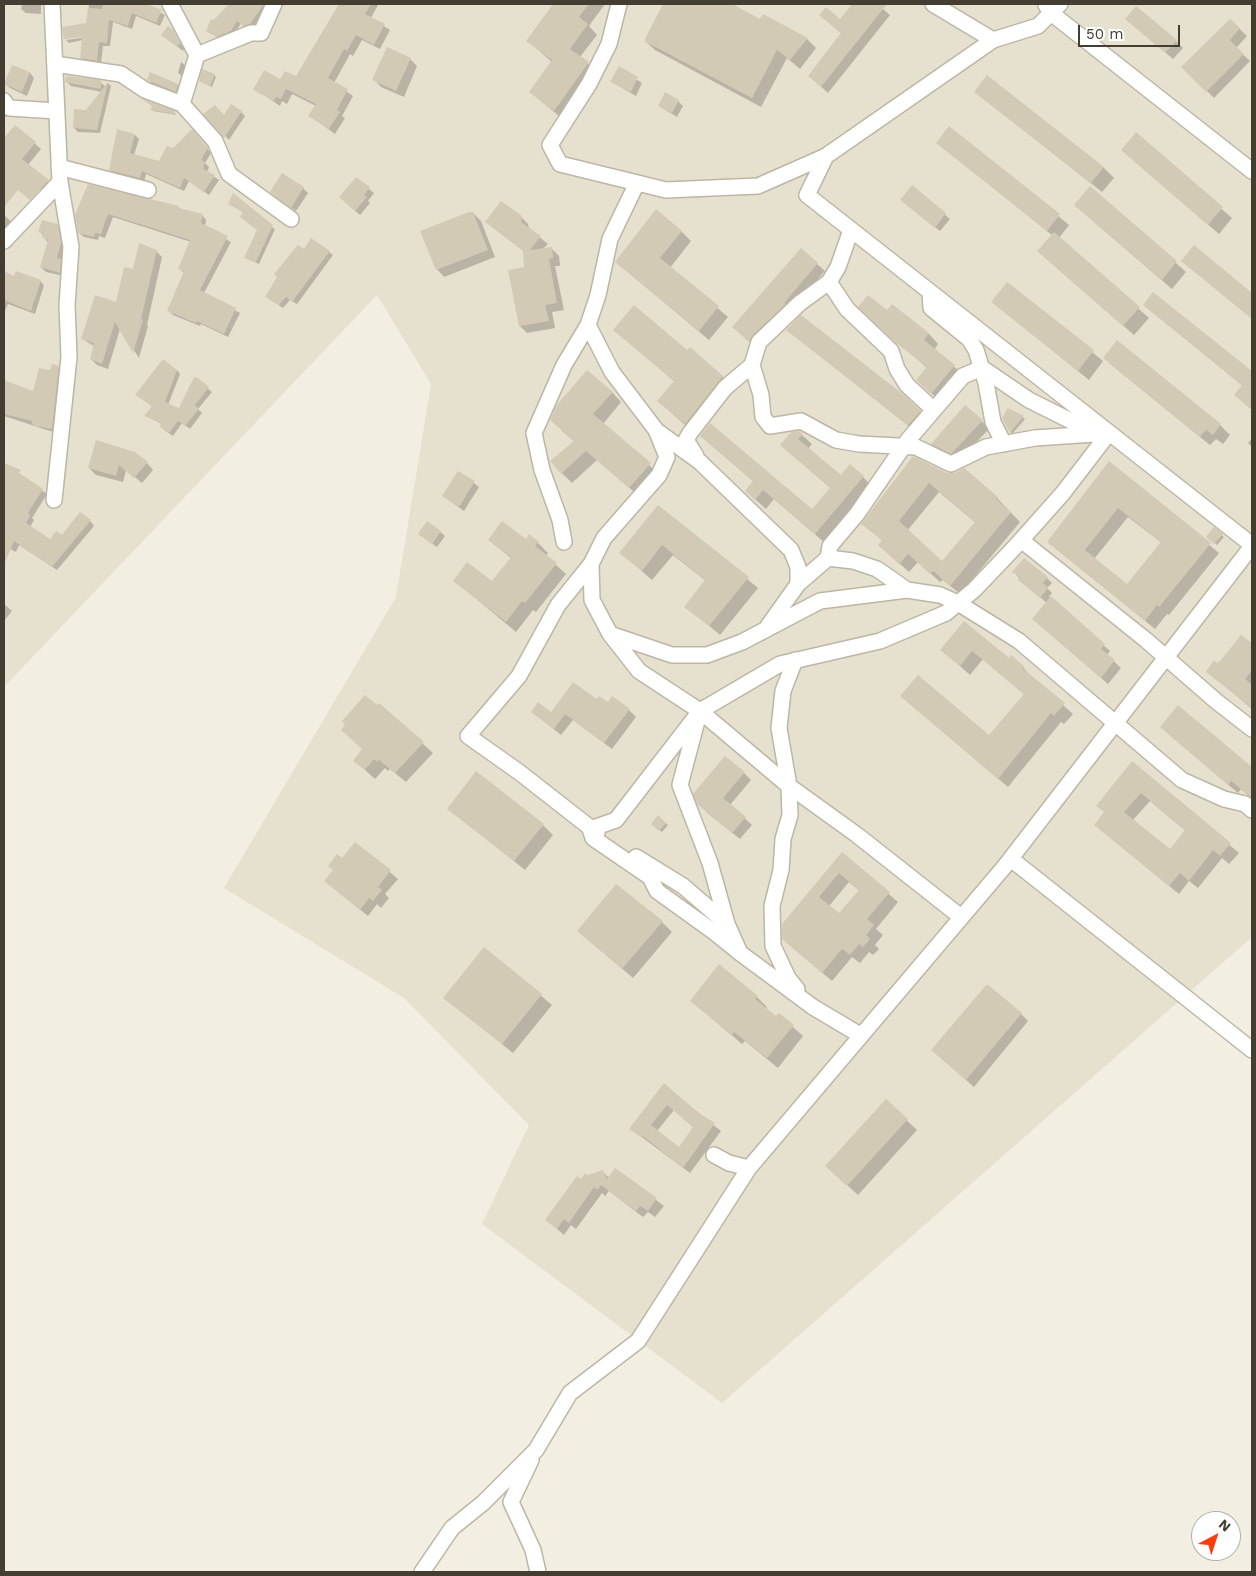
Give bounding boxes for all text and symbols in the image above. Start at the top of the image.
scale bar [1081,15,1184,47]
text: 50 m [1086,25,1123,43]
north arrow [1191,1511,1241,1561]
text: N [1216,1516,1234,1535]

